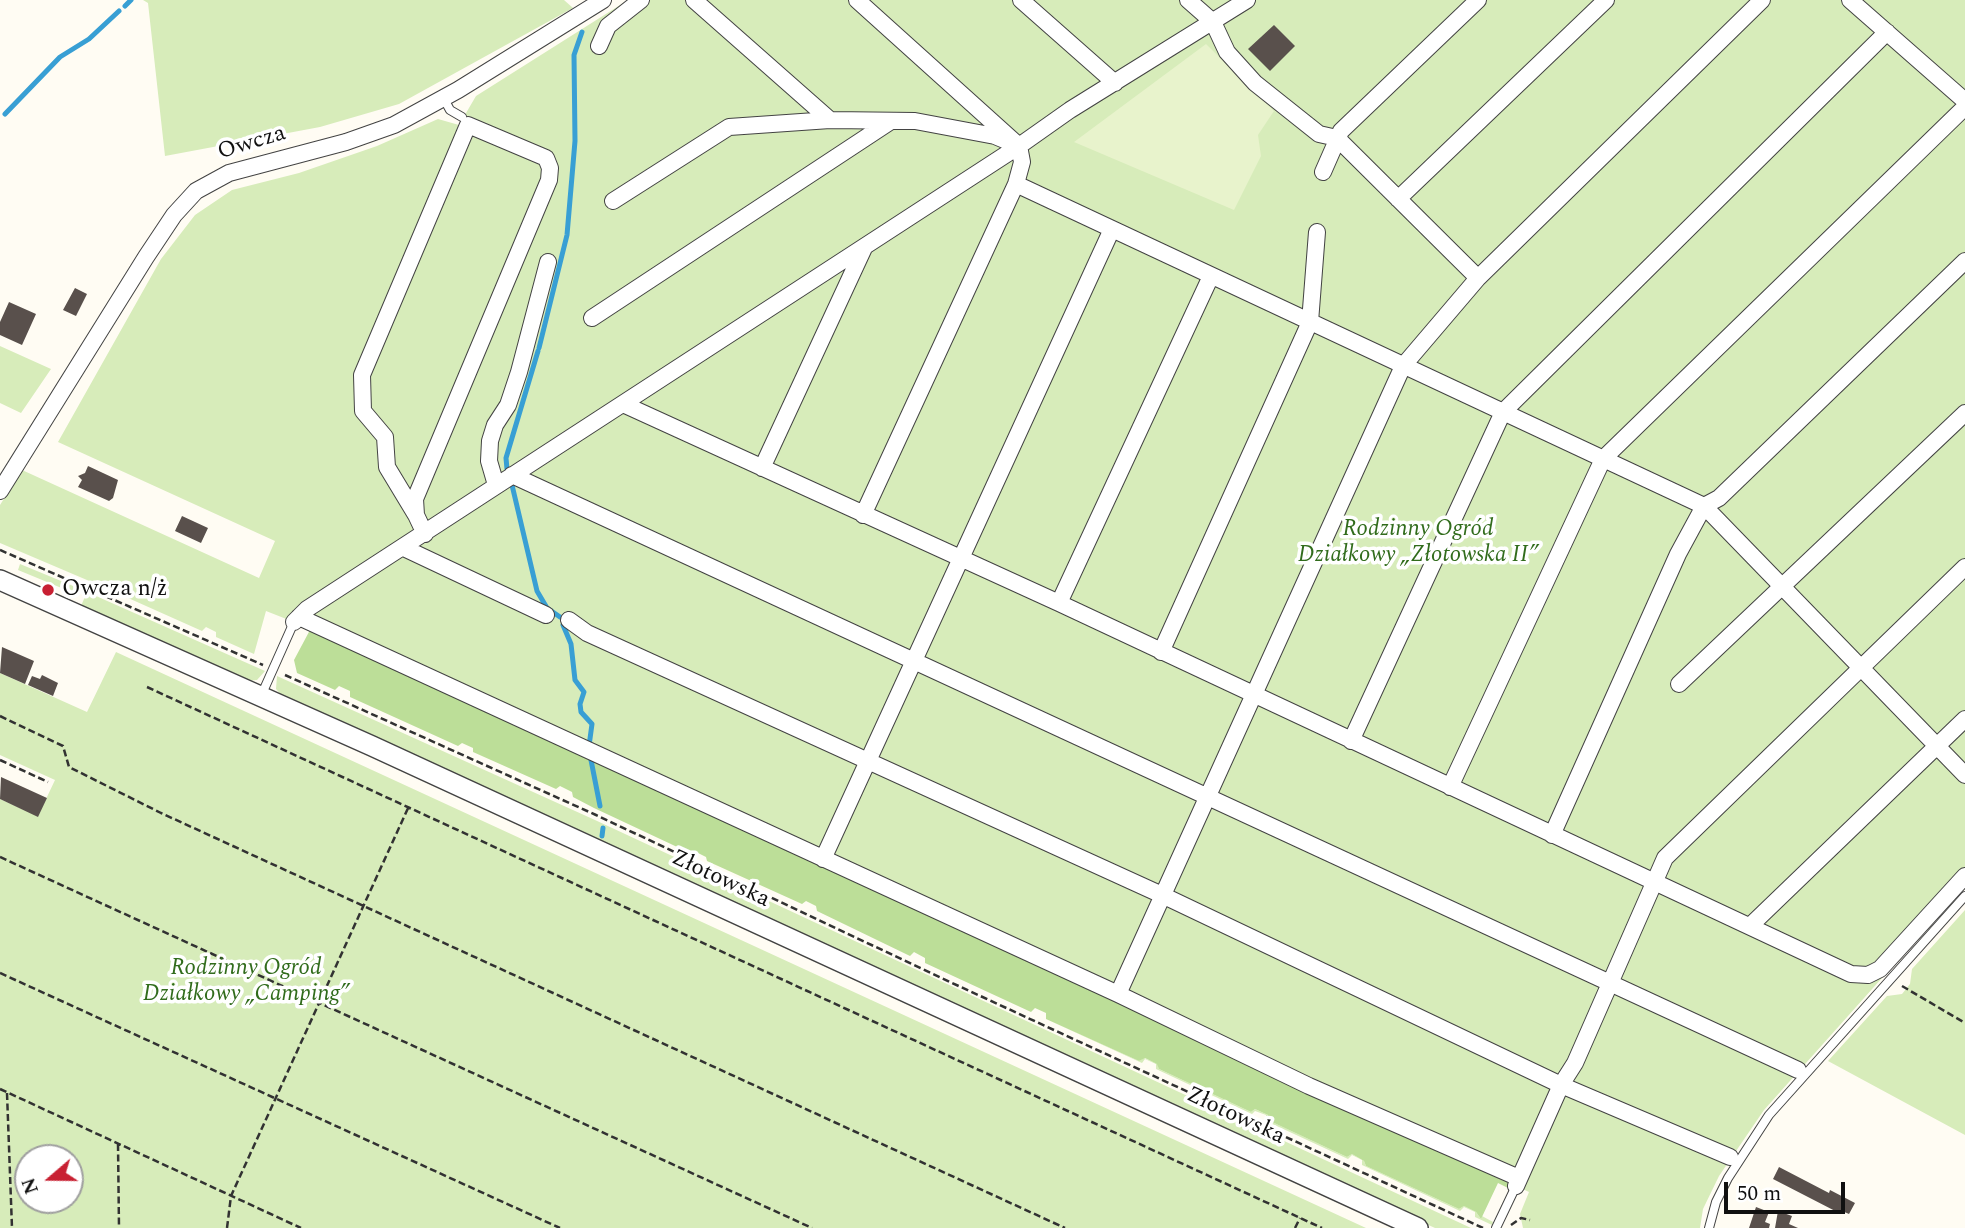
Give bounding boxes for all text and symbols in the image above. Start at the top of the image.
street label: Owcza [215,121,289,167]
park label: Rodzinny Ogród Działkowy „Złotowska II” [1298,516,1538,570]
place label: Owcza n/ż [62,576,168,604]
marker: Owcza n/ż [40,582,56,598]
street label: Złotowska [666,845,774,915]
park label: Rodzinny Ogród Działkowy „Camping” [143,955,349,1009]
street label: Złotowska [1181,1082,1289,1152]
north arrow [14,1144,84,1214]
scale bar [1727,1168,1848,1212]
text: N [14,1173,47,1198]
text: 50 m [1737,1178,1781,1210]

